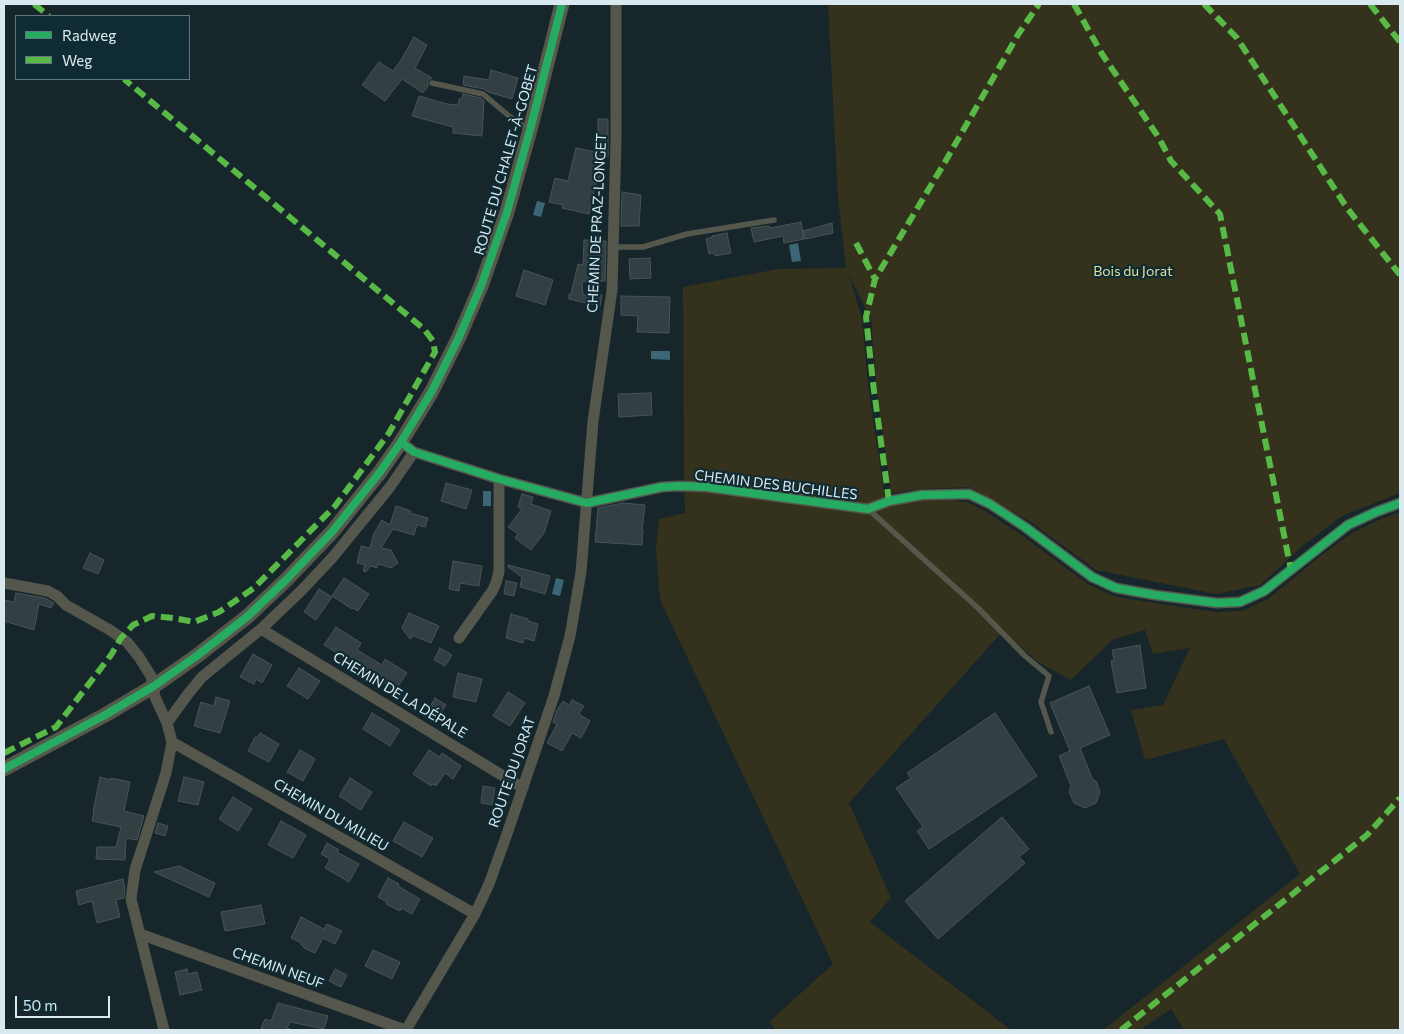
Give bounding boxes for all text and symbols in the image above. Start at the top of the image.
legend [15,15,190,80]
text: Radweg [62,26,116,44]
text: Weg [62,51,92,69]
street label: ROUTE DU CHALET-À-GOBET [471,63,541,257]
street label: CHEMIN DE PRAZ-LONGET [584,133,610,313]
park label: Bois du Jorat [1093,263,1173,279]
street label: CHEMIN DES BUCHILLES [693,467,859,503]
street label: CHEMIN DE LA DÉPALE [330,648,470,742]
street label: ROUTE DU JORAT [485,714,539,830]
street label: CHEMIN DU MILIEU [271,775,391,855]
street label: CHEMIN NEUF [230,944,326,992]
scale bar [18,986,112,1018]
text: 50 m [23,996,57,1014]

